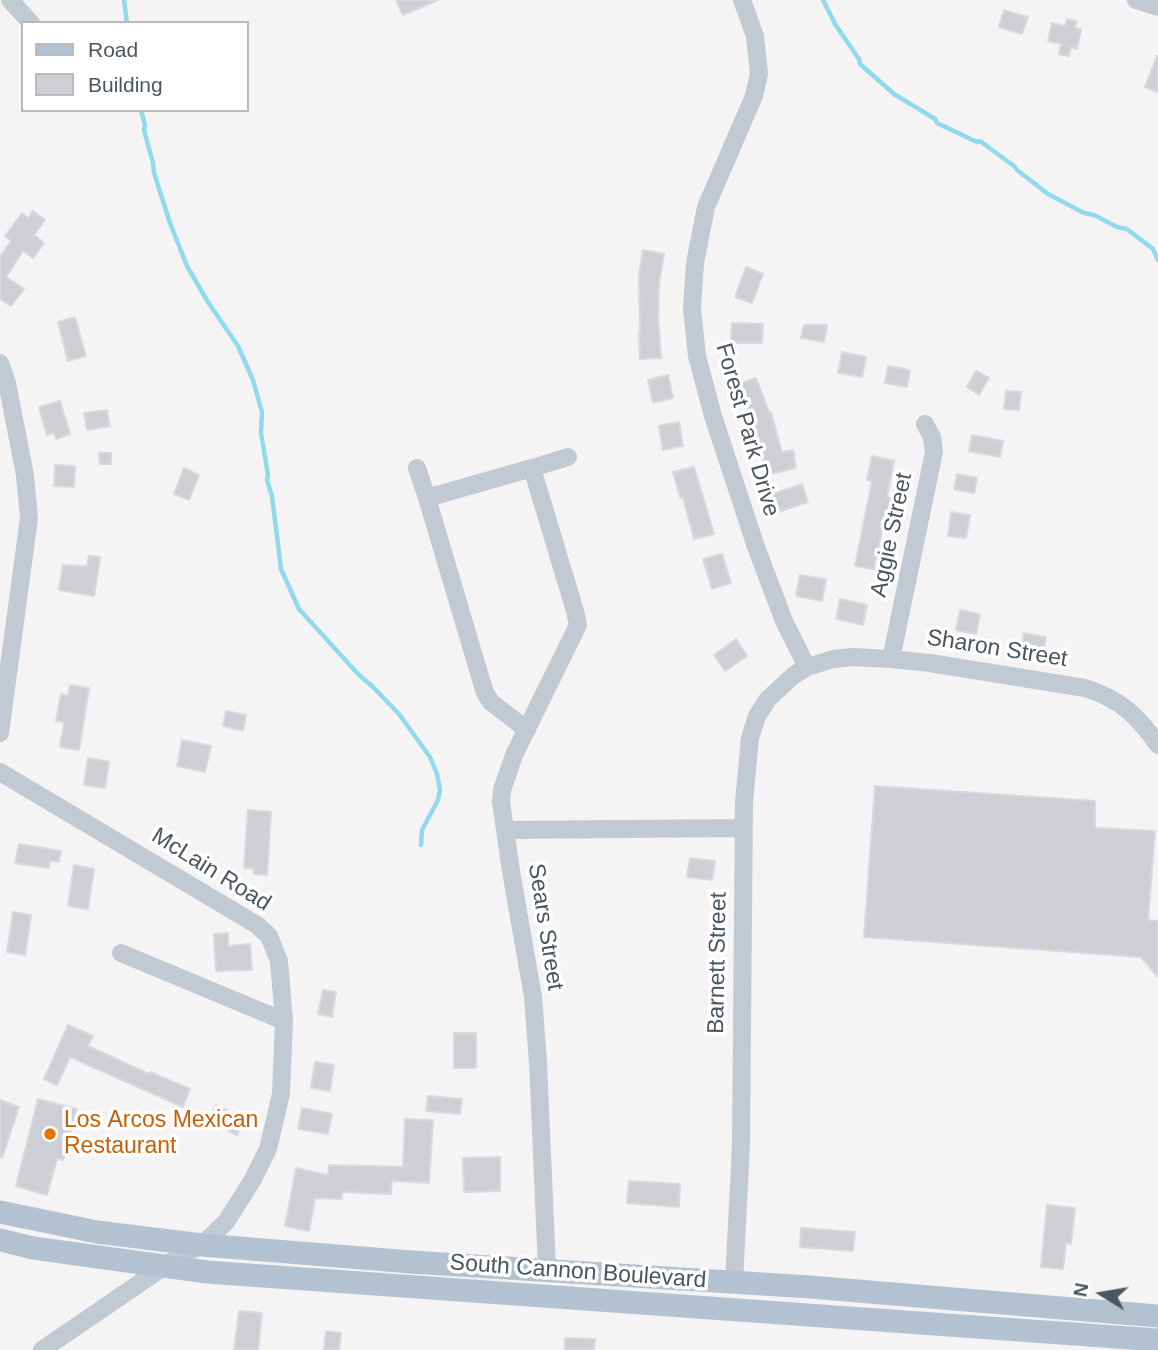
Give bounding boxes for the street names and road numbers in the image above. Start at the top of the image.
street label: Forest Park Drive [709,340,785,520]
street label: Aggie Street [865,470,919,600]
street label: Sharon Street [925,624,1069,674]
street label: McLain Road [146,822,276,918]
street label: Sears Street [521,862,569,992]
street label: Barnett Street [703,892,733,1034]
street label: South Cannon Boulevard [449,1249,707,1295]

